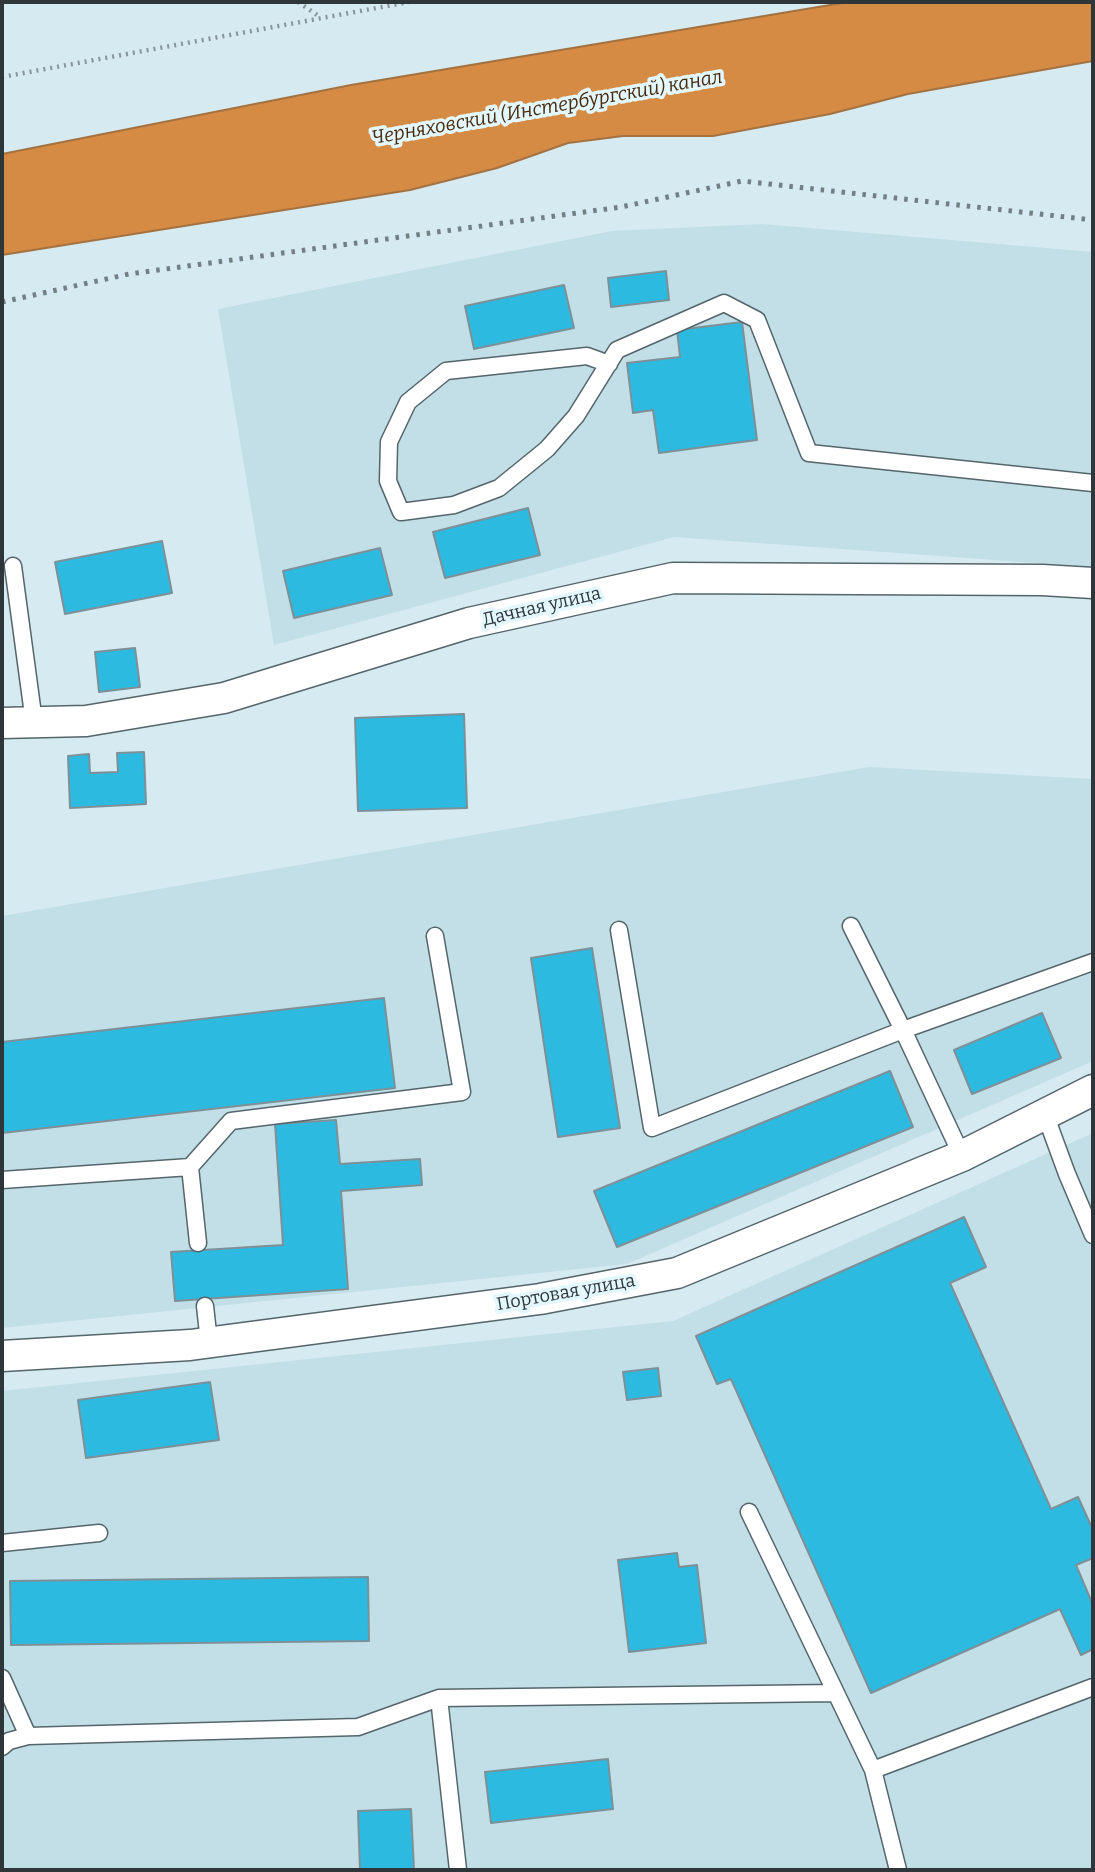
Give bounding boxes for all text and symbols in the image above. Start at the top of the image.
water label: Черняховский (Инстербургский) канал [370,66,724,150]
street label: Дачная улица [481,583,603,631]
street label: Портовая улица [495,1270,637,1316]

